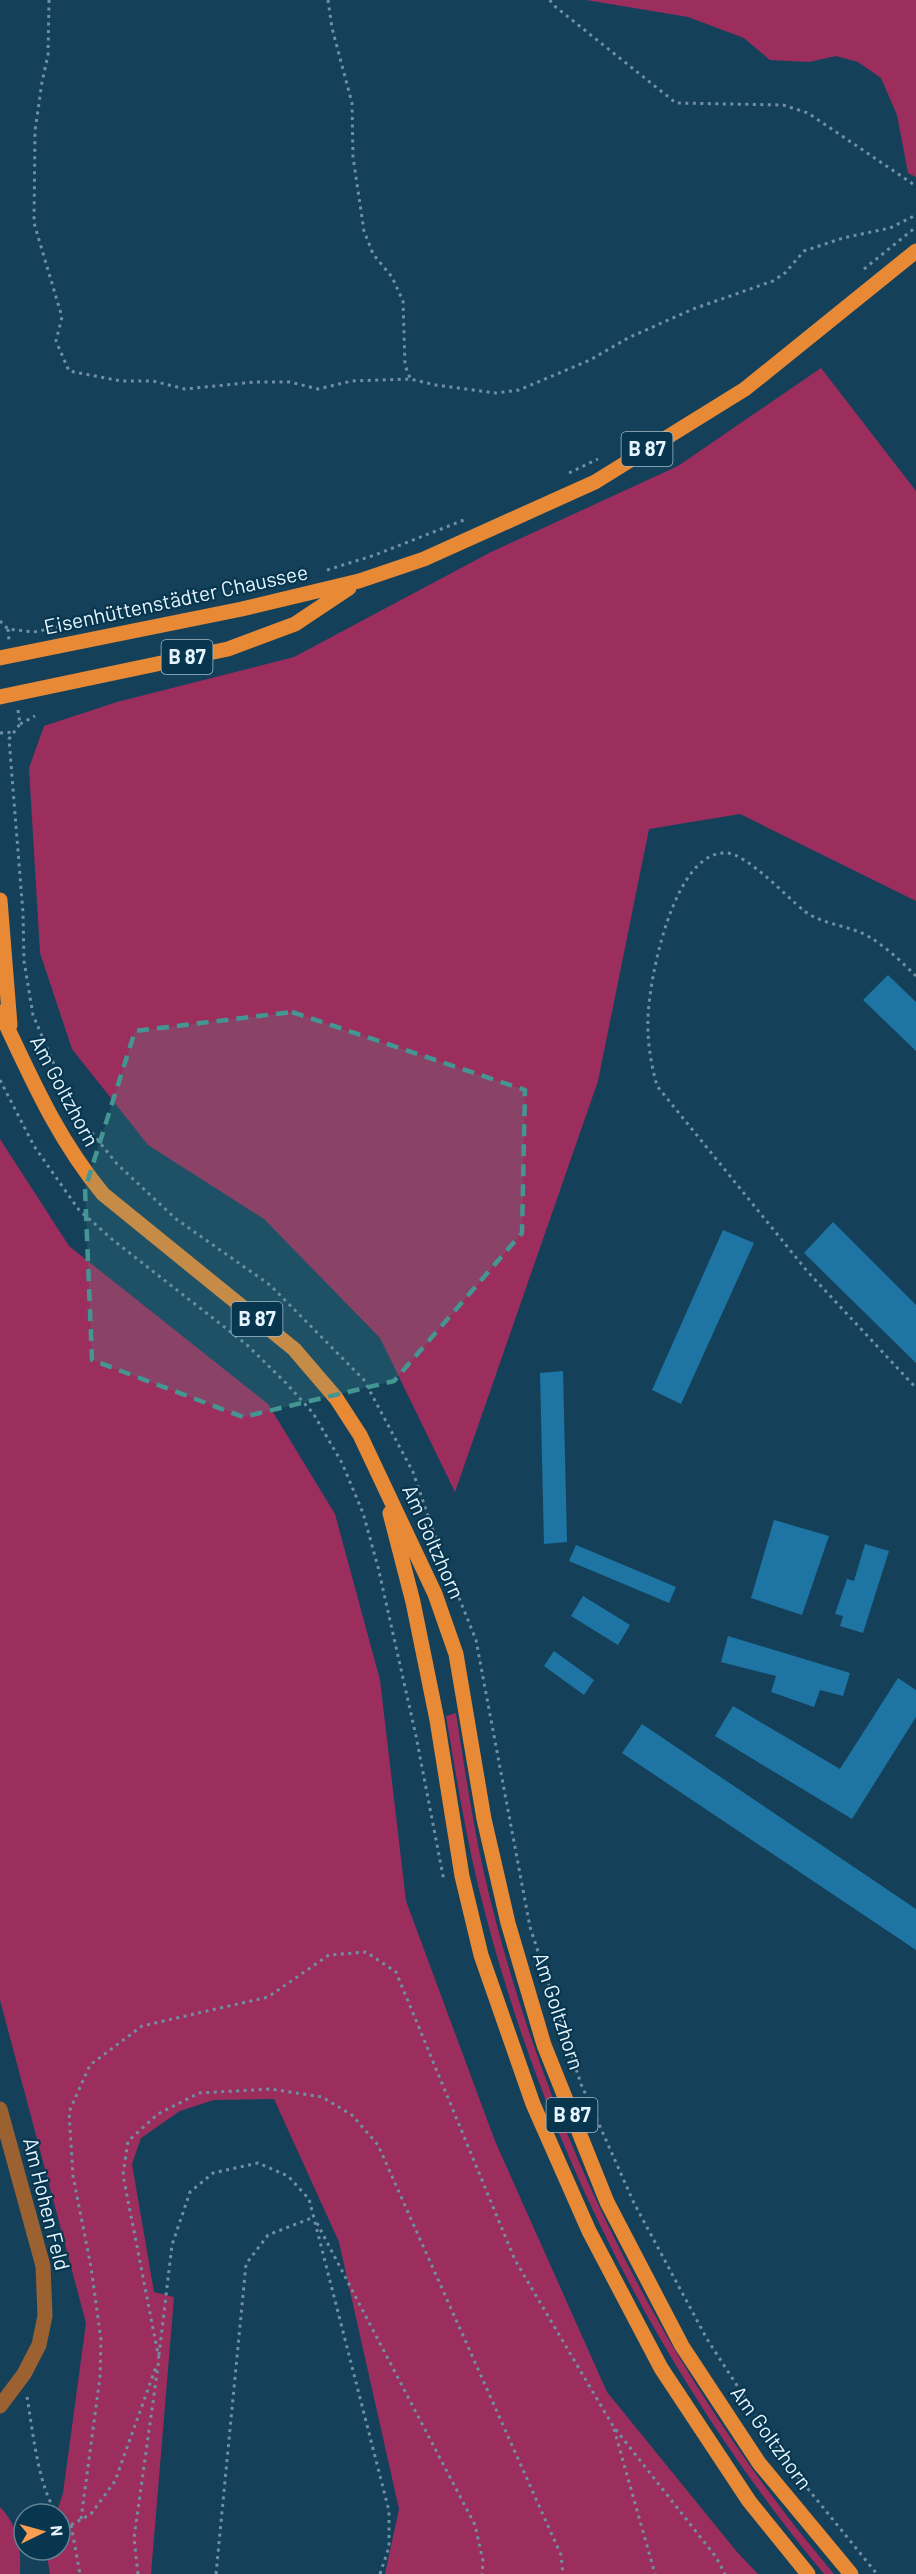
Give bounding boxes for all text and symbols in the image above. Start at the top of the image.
road number: B 87 [622,432,672,466]
street label: Eisenhüttenstädter Chaussee [41,558,310,639]
road number: B 87 [162,640,213,674]
street label: Am Goltzhorn [26,1031,105,1150]
road number: B 87 [232,1302,282,1336]
street label: Am Goltzhorn [398,1481,471,1602]
street label: Am Goltzhorn [529,1949,590,2072]
road number: B 87 [546,2098,598,2132]
street label: Am Hohen Feld [19,2135,76,2273]
street label: Am Goltzhorn [726,2380,818,2494]
north arrow [12,2502,72,2562]
text: N [48,2525,67,2537]

